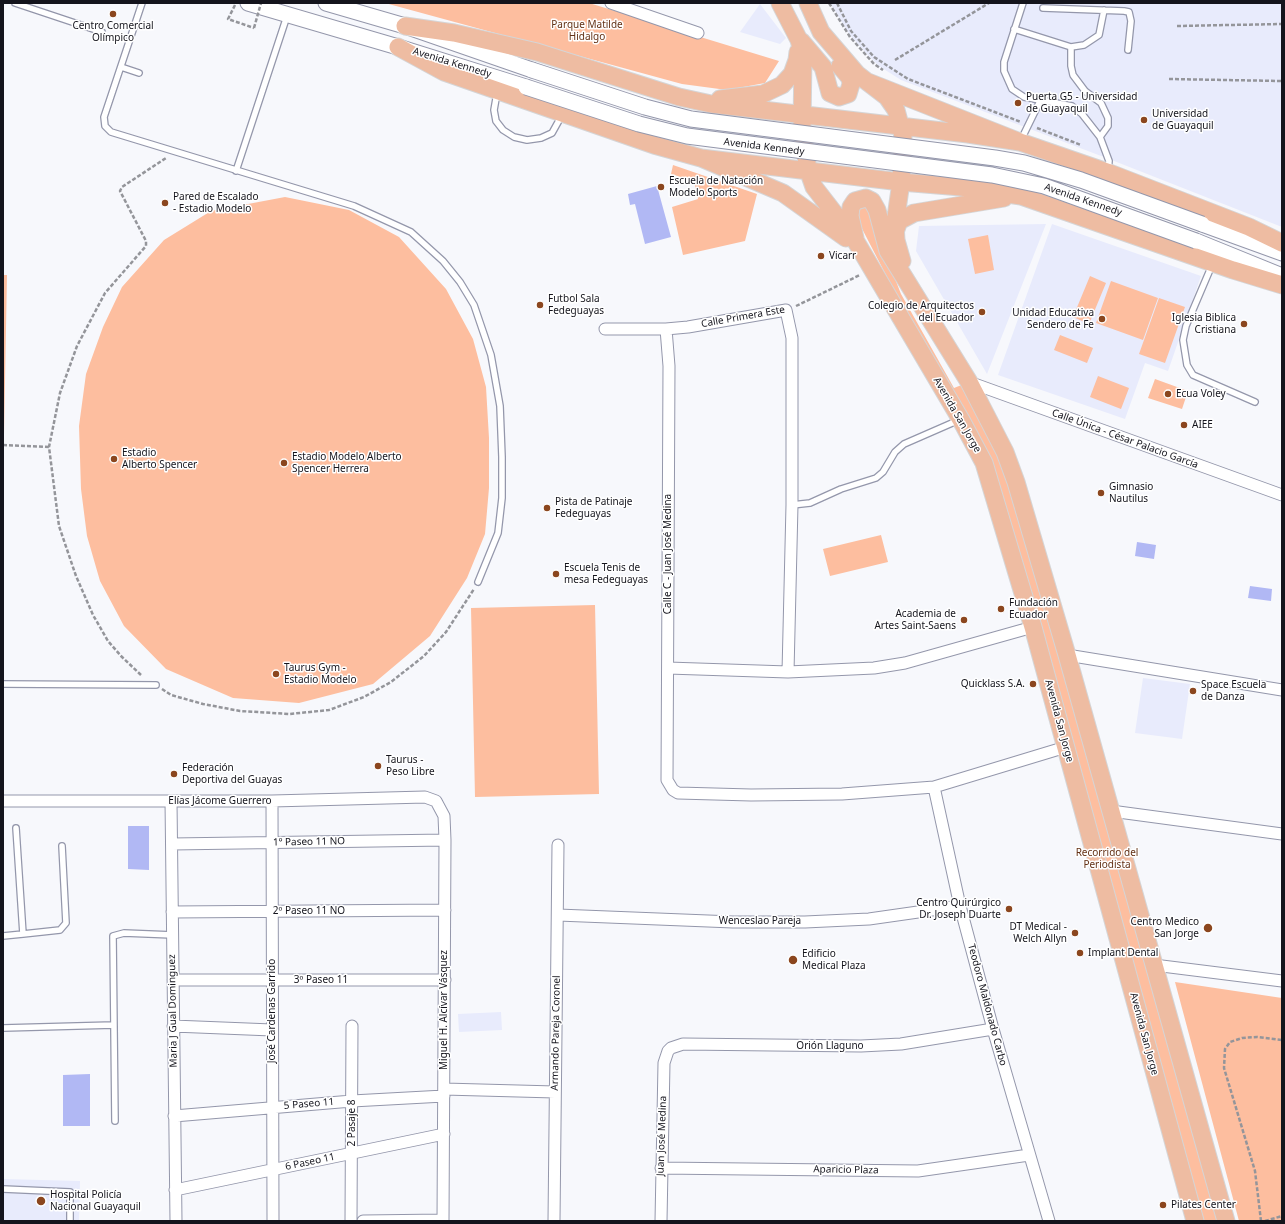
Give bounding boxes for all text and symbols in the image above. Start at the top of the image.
marker: Centro Comercial Olímpico [108,9,118,19]
park label: Parque Matilde Hidalgo [551,19,623,42]
place label: Centro Comercial Olímpico [72,20,154,44]
street label: Avenida Kennedy [411,45,493,81]
place label: Puerta G5 - Universidad de Guayaquil [1026,91,1137,114]
marker: Puerta G5 - Universidad de Guayaquil [1013,98,1023,108]
place label: Universidad de Guayaquil [1152,108,1214,132]
marker: Universidad de Guayaquil [1139,115,1149,125]
street label: Avenida Kennedy [723,136,805,158]
place label: Escuela de Natación Modelo Sports [669,175,763,198]
street label: Avenida Kennedy [1043,181,1123,219]
marker: Escuela de Natación Modelo Sports [656,182,666,192]
place label: Pared de Escalado - Estadio Modelo [173,191,259,214]
marker: Pared de Escalado - Estadio Modelo [160,198,170,208]
place label: Vicarr [829,250,856,262]
marker: Vicarr [816,251,826,261]
place label: Futbol Sala Fedeguayas [548,293,604,316]
marker: Futbol Sala Fedeguayas [535,300,545,310]
place label: Colegio de Arquitectos del Ecuador [868,300,974,324]
street label: Calle Primera Este [700,304,786,330]
marker: Colegio de Arquitectos del Ecuador [977,307,987,317]
place label: Unidad Educativa Sendero de Fe [1012,307,1094,330]
place label: Iglesia Biblica Cristiana [1172,312,1236,336]
marker: Unidad Educativa Sendero de Fe [1097,314,1107,324]
marker: Iglesia Biblica Cristiana [1239,319,1249,329]
street label: Avenida San Jorge [931,375,983,455]
place label: Ecua Voley [1176,388,1226,400]
marker: Ecua Voley [1163,389,1173,399]
street label: Calle Única - César Palacio García [1050,407,1200,471]
place label: AIEE [1192,419,1213,431]
marker: AIEE [1179,420,1189,430]
place label: Estadio Alberto Spencer [122,447,197,470]
place label: Estadio Modelo Alberto Spencer Herrera [292,451,402,474]
marker: Estadio Alberto Spencer [109,454,119,464]
marker: Estadio Modelo Alberto Spencer Herrera [279,458,289,468]
place label: Gimnasio Nautilus [1109,481,1153,504]
marker: Gimnasio Nautilus [1096,488,1106,498]
street label: Calle C - Juan José Medina [662,494,674,614]
place label: Pista de Patinaje Fedeguayas [555,496,632,520]
marker: Pista de Patinaje Fedeguayas [542,503,552,513]
place label: Escuela Tenis de mesa Fedeguayas [564,562,648,586]
marker: Escuela Tenis de mesa Fedeguayas [551,569,561,579]
place label: Fundación Ecuador [1009,597,1058,620]
marker: Fundación Ecuador [996,604,1006,614]
place label: Academia de Artes Saint-Saens [874,608,956,632]
marker: Academia de Artes Saint-Saens [959,615,969,625]
place label: Taurus Gym - Estadio Modelo [284,662,356,686]
marker: Taurus Gym - Estadio Modelo [271,669,281,679]
place label: Quicklass S.A. [961,678,1025,690]
marker: Quicklass S.A. [1028,679,1038,689]
street label: Avenida San Jorge [1042,679,1076,763]
place label: Space Escuela de Danza [1201,679,1266,702]
marker: Space Escuela de Danza [1188,686,1198,696]
place label: Taurus - Peso Libre [386,754,435,778]
marker: Taurus - Peso Libre [373,761,383,771]
place label: Federación Deportiva del Guayas [182,762,282,786]
marker: Federación Deportiva del Guayas [169,769,179,779]
street label: Elías Jácome Guerrero [168,795,272,807]
street label: 1º Paseo 11 NO [273,835,345,849]
park label: Recorrido del Periodista [1076,847,1138,870]
place label: Centro Quirúrgico Dr. Joseph Duarte [916,897,1001,920]
marker: Centro Quirúrgico Dr. Joseph Duarte [1004,904,1014,914]
street label: 2º Paseo 11 NO [273,905,345,917]
street label: Wenceslao Pareja [719,915,801,927]
place label: Centro Medico San Jorge [1130,916,1199,940]
place label: DT Medical - Welch Allyn [1010,921,1067,944]
marker: Centro Medico San Jorge [1202,922,1214,934]
marker: DT Medical - Welch Allyn [1070,928,1080,938]
street label: Teodoro Maldonado Carbo [965,943,1009,1067]
place label: Implant Dental [1088,947,1158,959]
place label: Edificio Medical Plaza [802,948,866,972]
marker: Implant Dental [1075,948,1085,958]
street label: Miguel H. Alcívar Vásquez [438,950,450,1070]
street label: Maria J Gual Dominguez [166,954,180,1068]
marker: Edificio Medical Plaza [787,954,799,966]
street label: José Cardenas Garrido [266,959,278,1063]
street label: 3º Paseo 11 [294,974,348,986]
street label: Armando Pareja Coronel [549,975,563,1091]
street label: Avenida San Jorge [1127,992,1161,1076]
street label: Orión Llaguno [796,1040,864,1052]
street label: 5 Paseo 11 [283,1096,335,1112]
street label: Juan José Medina [655,1096,669,1176]
street label: 2 Pasaje 8 [346,1100,358,1146]
street label: 6 Paseo 11 [284,1151,336,1173]
street label: Aparicio Plaza [813,1163,879,1177]
place label: Hospital Policía Nacional Guayaquil [50,1189,141,1212]
marker: Hospital Policía Nacional Guayaquil [35,1195,47,1207]
place label: Pilates Center [1171,1199,1236,1211]
marker: Pilates Center [1158,1200,1168,1210]

